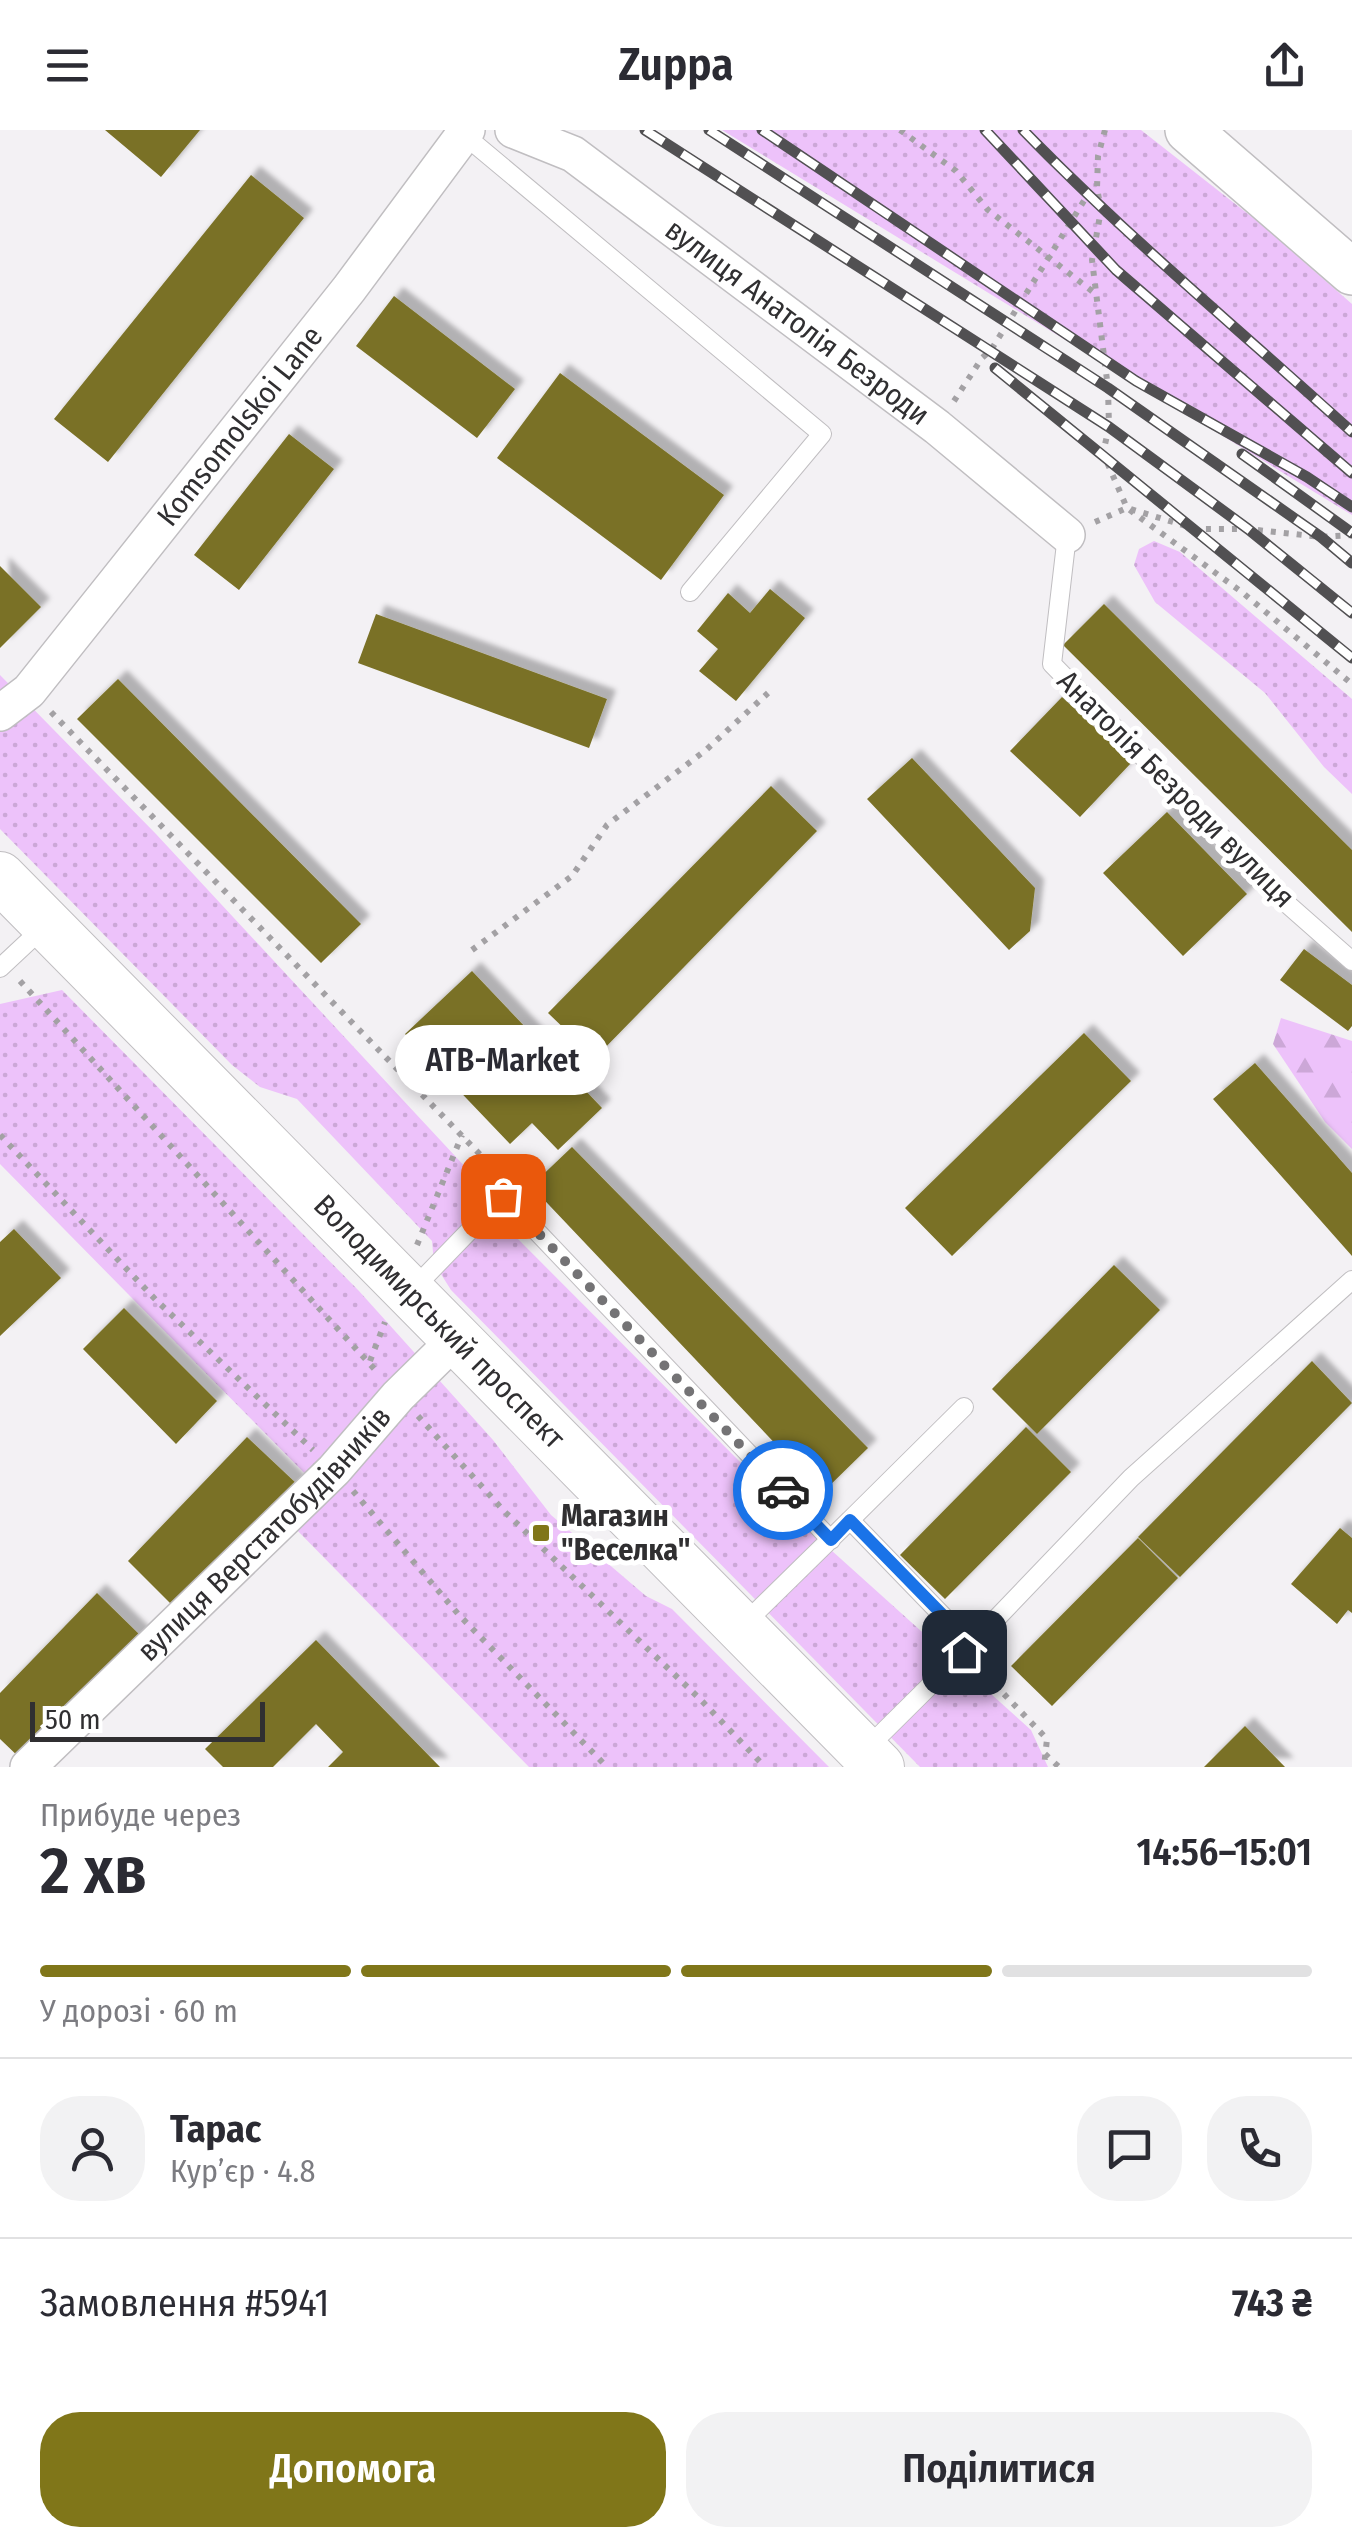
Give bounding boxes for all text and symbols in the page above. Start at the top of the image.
icon: menu [40,38,95,93]
text: Zuppa [618,38,734,92]
icon: share [1257,38,1312,93]
street label: вулиця Анатолія Безроди [658,212,936,433]
street label: Komsomolskoi Lane [150,319,330,533]
street label: Анатолія Безроди вулиця [1050,663,1302,915]
callout: ATB-Market [396,1026,610,1096]
text: ATB-Market [425,1041,580,1079]
pin [461,1154,546,1239]
icon: bag [476,1169,531,1224]
street label: Володимирський проспект [306,1187,573,1457]
street label: вулиця Верстатобудівників [130,1399,399,1669]
courier [733,1440,833,1540]
icon: car [756,1463,811,1518]
place label: Магазин "Веселка" [561,1498,691,1568]
marker: Магазин "Веселка" [530,1522,552,1544]
pin [922,1610,1007,1695]
icon: home [937,1625,992,1680]
scale bar [30,1697,265,1742]
text: 50 m [45,1703,101,1736]
text: Прибуде через [40,1796,241,1834]
text: 14:56–15:01 [1136,1829,1312,1875]
text: 2 хв [40,1832,147,1910]
text: У дорозі · 60 m [40,1992,238,2030]
button: person [40,2096,145,2201]
button: chat [1077,2096,1182,2201]
button: phone [1207,2096,1312,2201]
text: Тарас [170,2106,261,2152]
text: Кур’єр · 4.8 [170,2152,315,2190]
text: Замовлення #5941 [40,2280,329,2326]
text: 743 ₴ [1232,2280,1312,2326]
button: Допомога [40,2412,666,2527]
button: Поділитися [686,2412,1312,2527]

